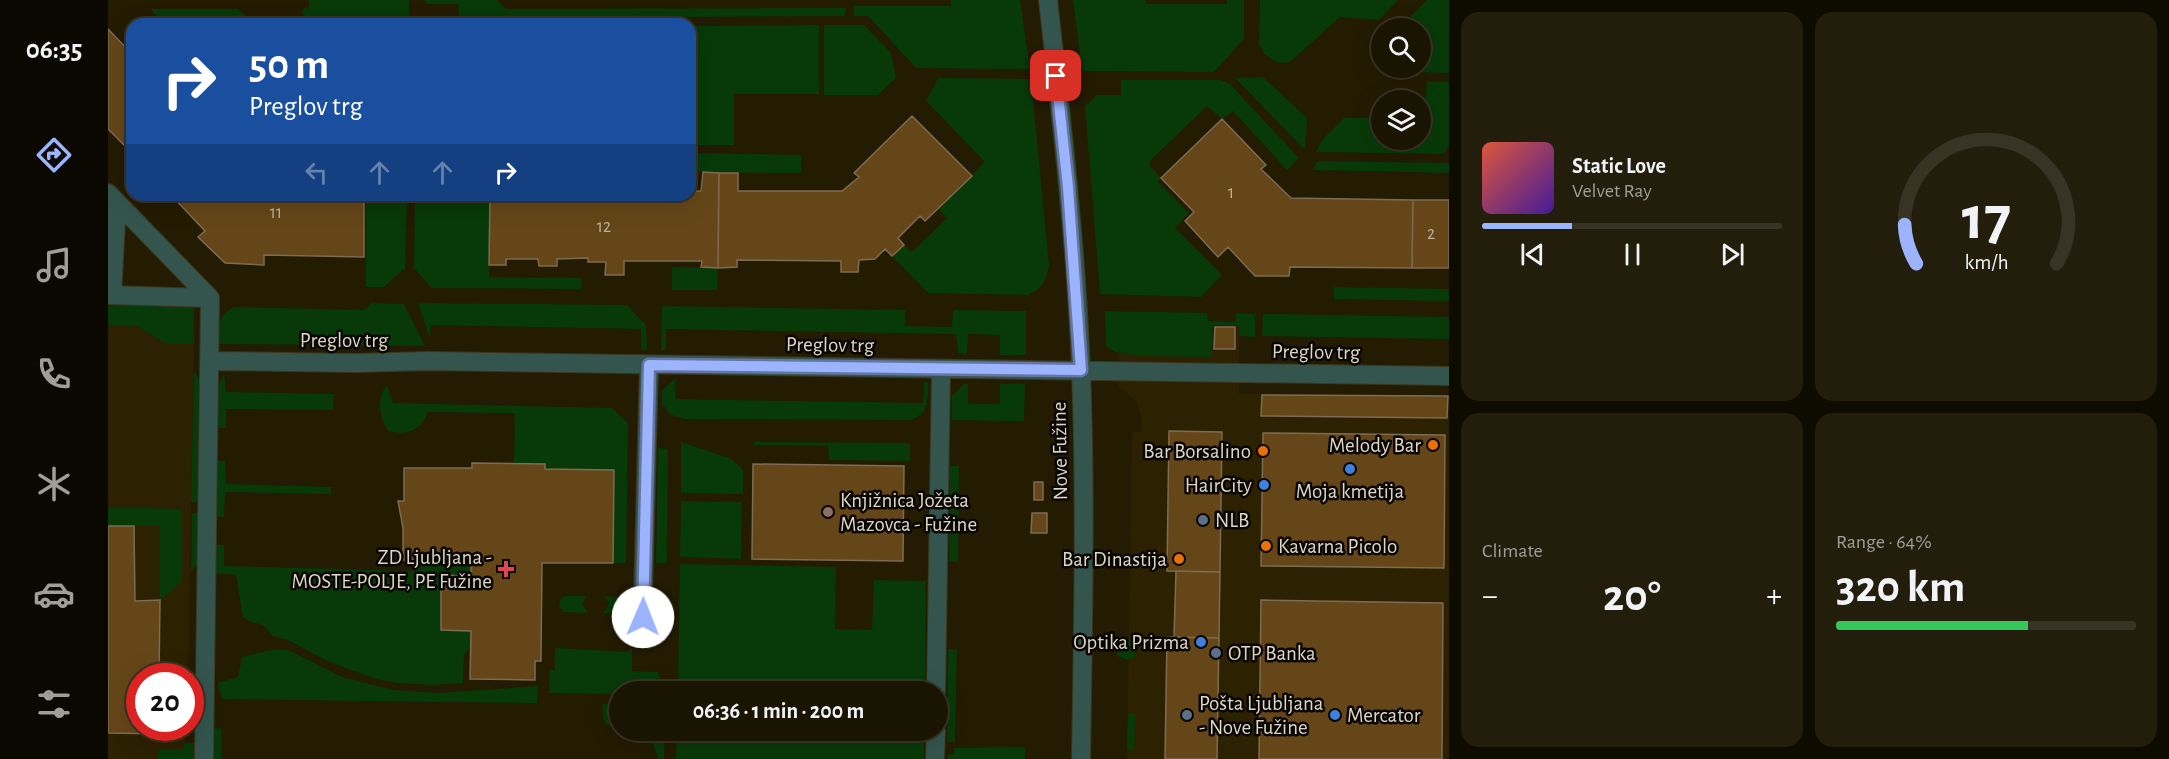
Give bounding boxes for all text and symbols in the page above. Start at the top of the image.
map controls [1371,18,1431,150]
button: search [1371,18,1431,78]
text: 06:35 [26,36,82,63]
icon: right [150,42,228,120]
text: 50 m [249,44,329,86]
pin [1030,50,1081,101]
icon: arrive [1039,59,1072,92]
button: layers [1371,90,1431,150]
text: Preglov trg [249,93,363,120]
icon: directions [33,134,75,176]
text: Static Love [1572,155,1666,177]
icon: left [300,156,333,189]
icon: ahead [363,156,396,189]
icon: ahead [426,156,459,189]
icon: right [489,156,522,189]
text: Velvet Ray [1572,181,1652,201]
house number: 1 [1228,184,1234,202]
text: 17 [1961,188,2011,250]
house number: 11 [270,204,282,222]
house number: 12 [597,218,611,236]
house number: 2 [1427,225,1435,243]
icon: previous [1516,238,1549,271]
icon: pause [1616,238,1649,271]
icon: next [1716,238,1749,271]
icon: music [33,244,75,286]
text: km/h [1964,252,2008,273]
street label: Preglov trg [300,330,389,351]
street label: Preglov trg [786,334,875,356]
street label: Preglov trg [1272,341,1361,363]
icon: phone [33,353,75,395]
street label: Nove Fužine [1049,401,1071,501]
place label: Melody Bar [1329,435,1421,456]
marker: Melody Bar [1426,438,1440,452]
place label: Bar Borsalino [1143,441,1251,462]
marker: Bar Borsalino [1256,444,1270,458]
marker: Moja kmetija [1343,462,1357,476]
icon: climate [33,463,75,505]
place label: HairCity [1185,475,1252,496]
marker: HairCity [1257,478,1271,492]
place label: Moja kmetija [1296,481,1404,502]
place label: Knjižnica Jožeta Mazovca - Fužine [840,490,977,535]
marker: Knjižnica Jožeta Mazovca - Fužine [821,505,835,519]
place label: NLB [1215,510,1249,531]
marker: NLB [1196,513,1210,527]
text: Range · 64% [1836,532,1932,552]
place label: Kavarna Picolo [1278,536,1397,557]
marker: Kavarna Picolo [1259,539,1273,553]
text: Climate [1482,541,1543,561]
place label: ZD Ljubljana - MOSTE-POLJE, PE Fužine [291,547,492,592]
place label: Bar Dinastija [1062,549,1167,570]
marker: Bar Dinastija [1172,552,1186,566]
marker: ZD Ljubljana - MOSTE-POLJE, PE Fužine [497,560,515,578]
text: 320 km [1836,565,1965,610]
icon: car [33,573,75,615]
text: 20° [1603,574,1661,619]
text: − [1482,580,1498,613]
text: + [1766,580,1782,613]
position arrow [611,585,675,649]
place label: Optika Prizma [1073,632,1189,653]
marker: Optika Prizma [1194,635,1208,649]
place label: OTP Banka [1228,643,1316,664]
marker: OTP Banka [1209,646,1223,660]
speed limit sign: 20 [126,663,204,741]
icon: filters [33,683,75,725]
place label: Pošta Ljubljana - Nove Fužine [1199,693,1324,738]
text: 06:36 · 1 min · 200 m [693,700,864,722]
place label: Mercator [1347,705,1421,726]
marker: Pošta Ljubljana - Nove Fužine [1180,708,1194,722]
marker: Mercator [1328,708,1342,722]

